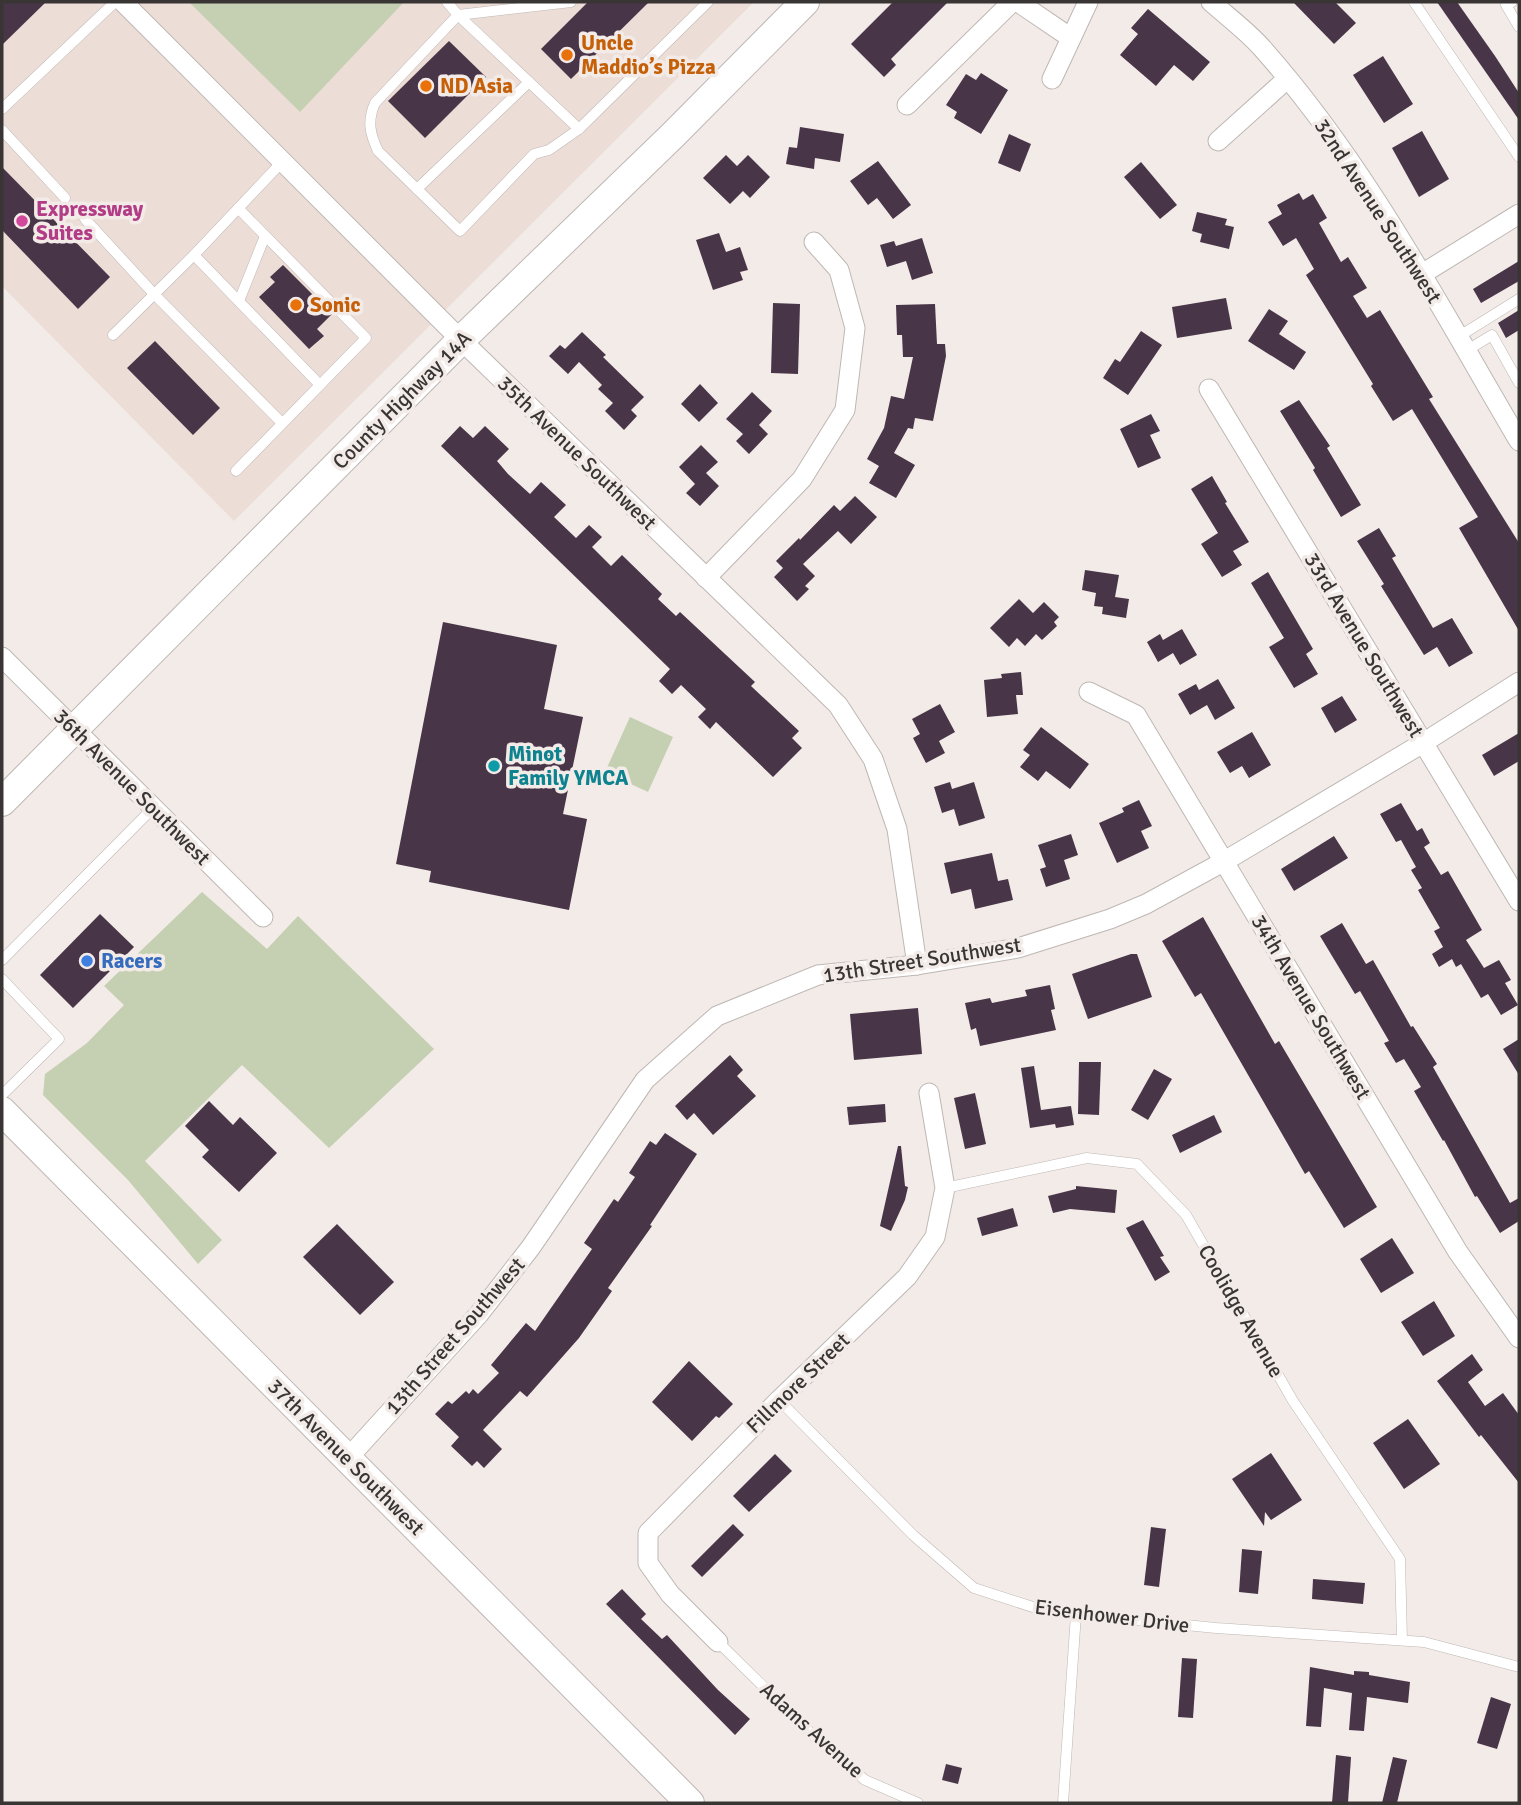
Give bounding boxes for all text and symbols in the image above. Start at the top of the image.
place label: Uncle Maddio’s Pizza [581,30,716,80]
marker: Uncle Maddio’s Pizza [559,47,575,63]
place label: ND Asia [440,73,513,99]
marker: ND Asia [418,78,434,94]
street label: 32nd Avenue Southwest [1309,114,1447,308]
place label: Expressway Suites [36,196,144,246]
marker: Expressway Suites [14,213,30,229]
place label: Sonic [310,292,360,318]
marker: Sonic [288,297,304,313]
street label: County Highway 14A [327,325,477,475]
street label: 35th Avenue Southwest [492,370,662,536]
street label: 33rd Avenue Southwest [1299,548,1429,742]
street label: 36th Avenue Southwest [48,703,216,871]
place label: Minot Family YMCA [508,741,629,791]
marker: Minot Family YMCA [486,758,502,774]
street label: 34th Avenue Southwest [1246,910,1376,1104]
street label: 13th Street Southwest [821,932,1023,988]
place label: Racers [101,948,162,974]
marker: Racers [79,953,95,969]
street label: Coolidge Avenue [1192,1240,1290,1382]
street label: 13th Street Southwest [380,1252,530,1420]
street label: Fillmore Street [741,1327,855,1439]
street label: 37th Avenue Southwest [262,1373,430,1541]
street label: Eisenhower Drive [1033,1594,1191,1638]
street label: Adams Avenue [755,1677,869,1783]

